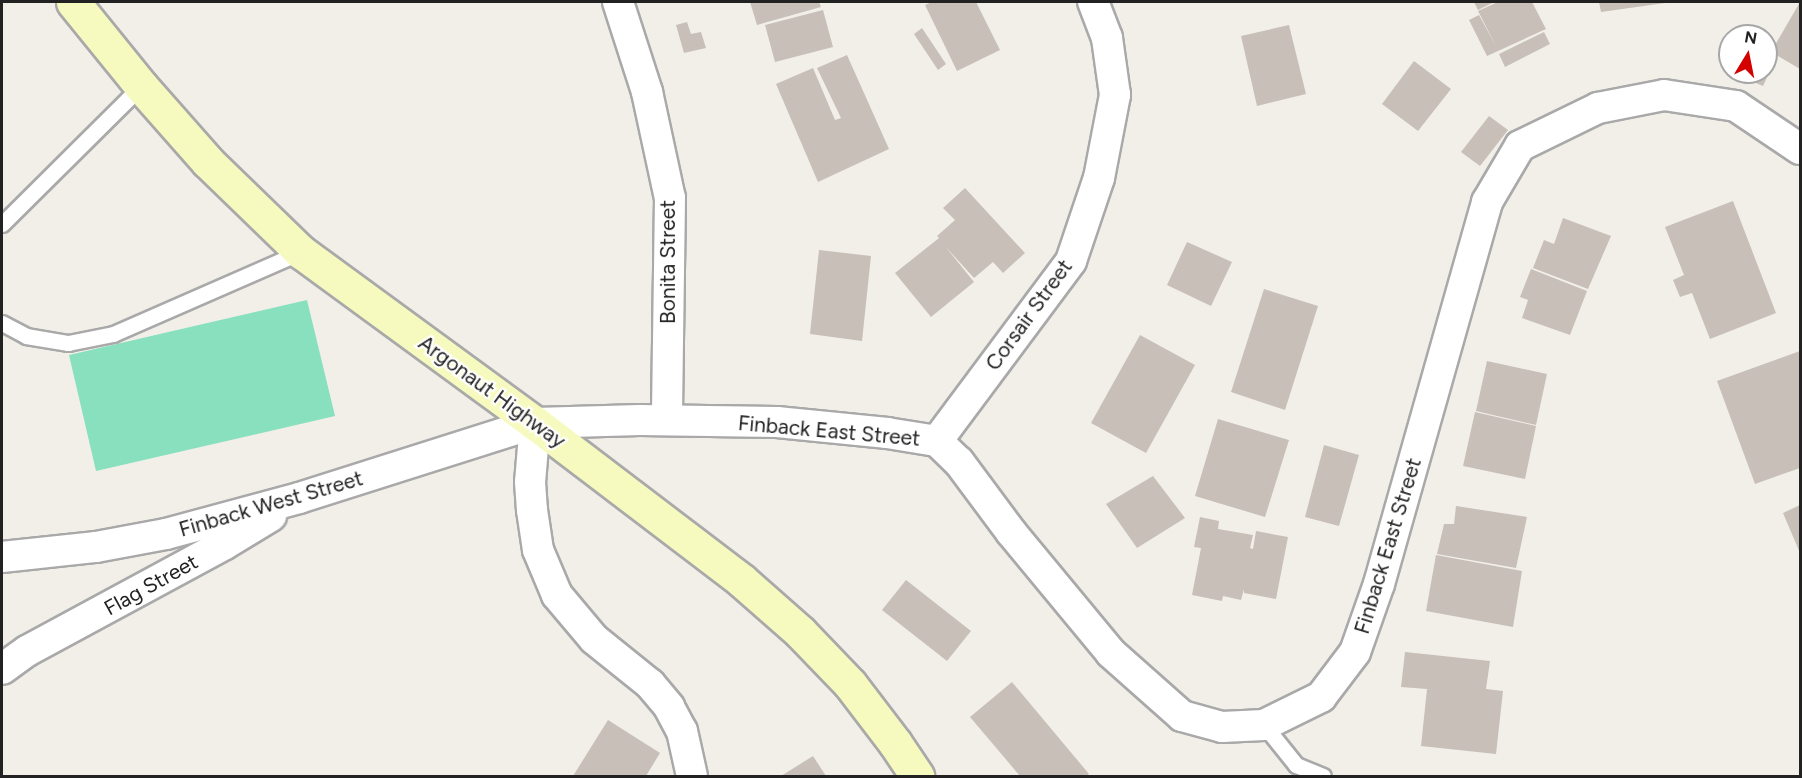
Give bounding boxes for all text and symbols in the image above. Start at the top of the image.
north arrow [1718,24,1778,84]
text: N [1743,27,1759,48]
street label: Bonita Street [655,200,681,324]
street label: Corsair Street [980,255,1078,375]
street label: Argonaut Highway [414,330,570,454]
street label: Finback East Street [737,410,921,452]
street label: Finback East Street [1349,455,1427,637]
street label: Finback West Street [176,466,366,542]
street label: Flag Street [100,549,202,621]

